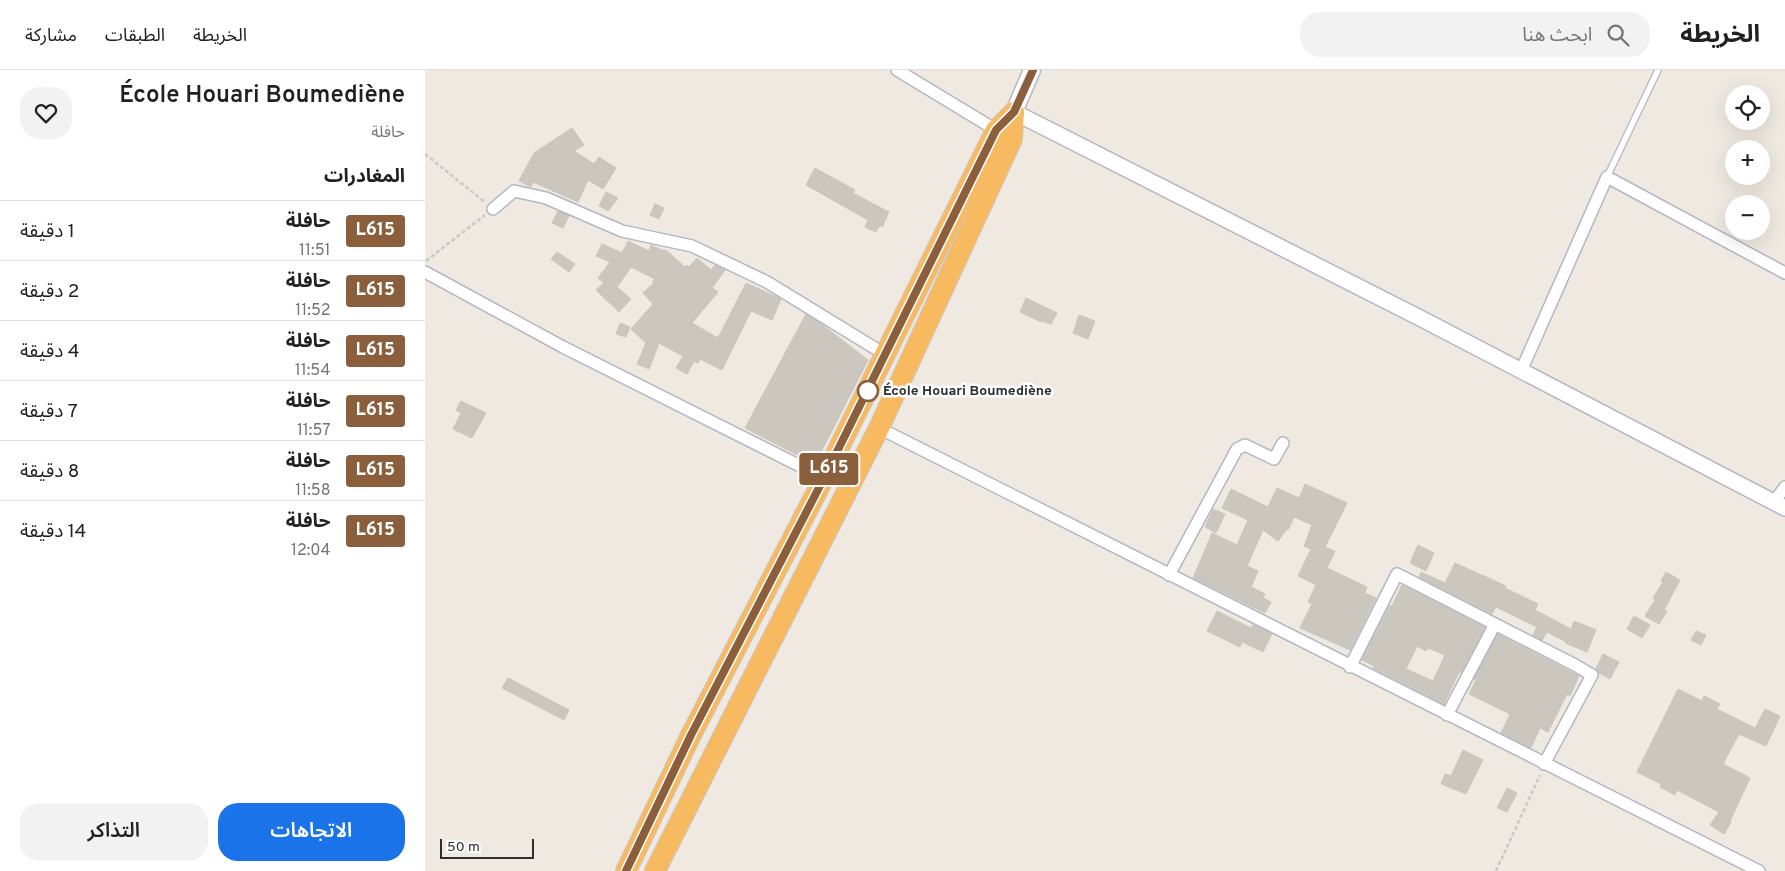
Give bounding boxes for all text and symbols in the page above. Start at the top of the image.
search box [1300,12,1650,57]
icon: search [1604,21,1632,49]
text: الخريطة [1680,21,1760,51]
text: ابحث هنا [1522,24,1592,48]
text: مشاركة [25,25,77,48]
text: الطبقات [105,25,165,48]
text: الخريطة [193,25,247,48]
text: École Houari Boumediène [119,81,405,111]
map controls [1725,85,1770,240]
button: locate [1725,85,1770,130]
button: heart [20,87,72,139]
text: حافلة [371,123,405,143]
button: + [1725,140,1770,185]
text: المغادرات [324,165,405,189]
button: − [1725,195,1770,240]
text: حافلة [286,210,331,234]
text: L615 [356,219,395,242]
text: 1 دقيقة [20,220,75,244]
text: 11:51 [299,241,331,261]
text: حافلة [286,270,331,294]
text: L615 [356,279,395,302]
text: 2 دقيقة [20,280,79,304]
text: 11:52 [295,301,331,321]
text: حافلة [286,330,331,354]
text: L615 [356,339,395,362]
text: 4 دقيقة [20,340,80,364]
text: 11:54 [295,361,331,381]
marker: École Houari Boumediène [857,380,879,402]
place label: École Houari Boumediène [883,382,1052,400]
text: حافلة [286,390,331,414]
text: L615 [356,399,395,422]
text: 7 دقيقة [20,400,78,424]
text: 11:57 [297,421,331,441]
text: حافلة [286,450,331,474]
line badge: L615 [794,453,864,485]
text: L615 [809,457,849,480]
text: L615 [356,459,395,482]
text: 8 دقيقة [20,460,79,484]
text: 11:58 [295,481,331,501]
text: حافلة [286,510,331,534]
text: L615 [356,519,395,542]
text: 14 دقيقة [20,520,86,544]
text: 12:04 [291,541,331,561]
button: التذاكر [20,803,208,861]
button: الاتجاهات [218,803,405,861]
scale bar [440,836,534,859]
text: 50 m [447,839,480,856]

